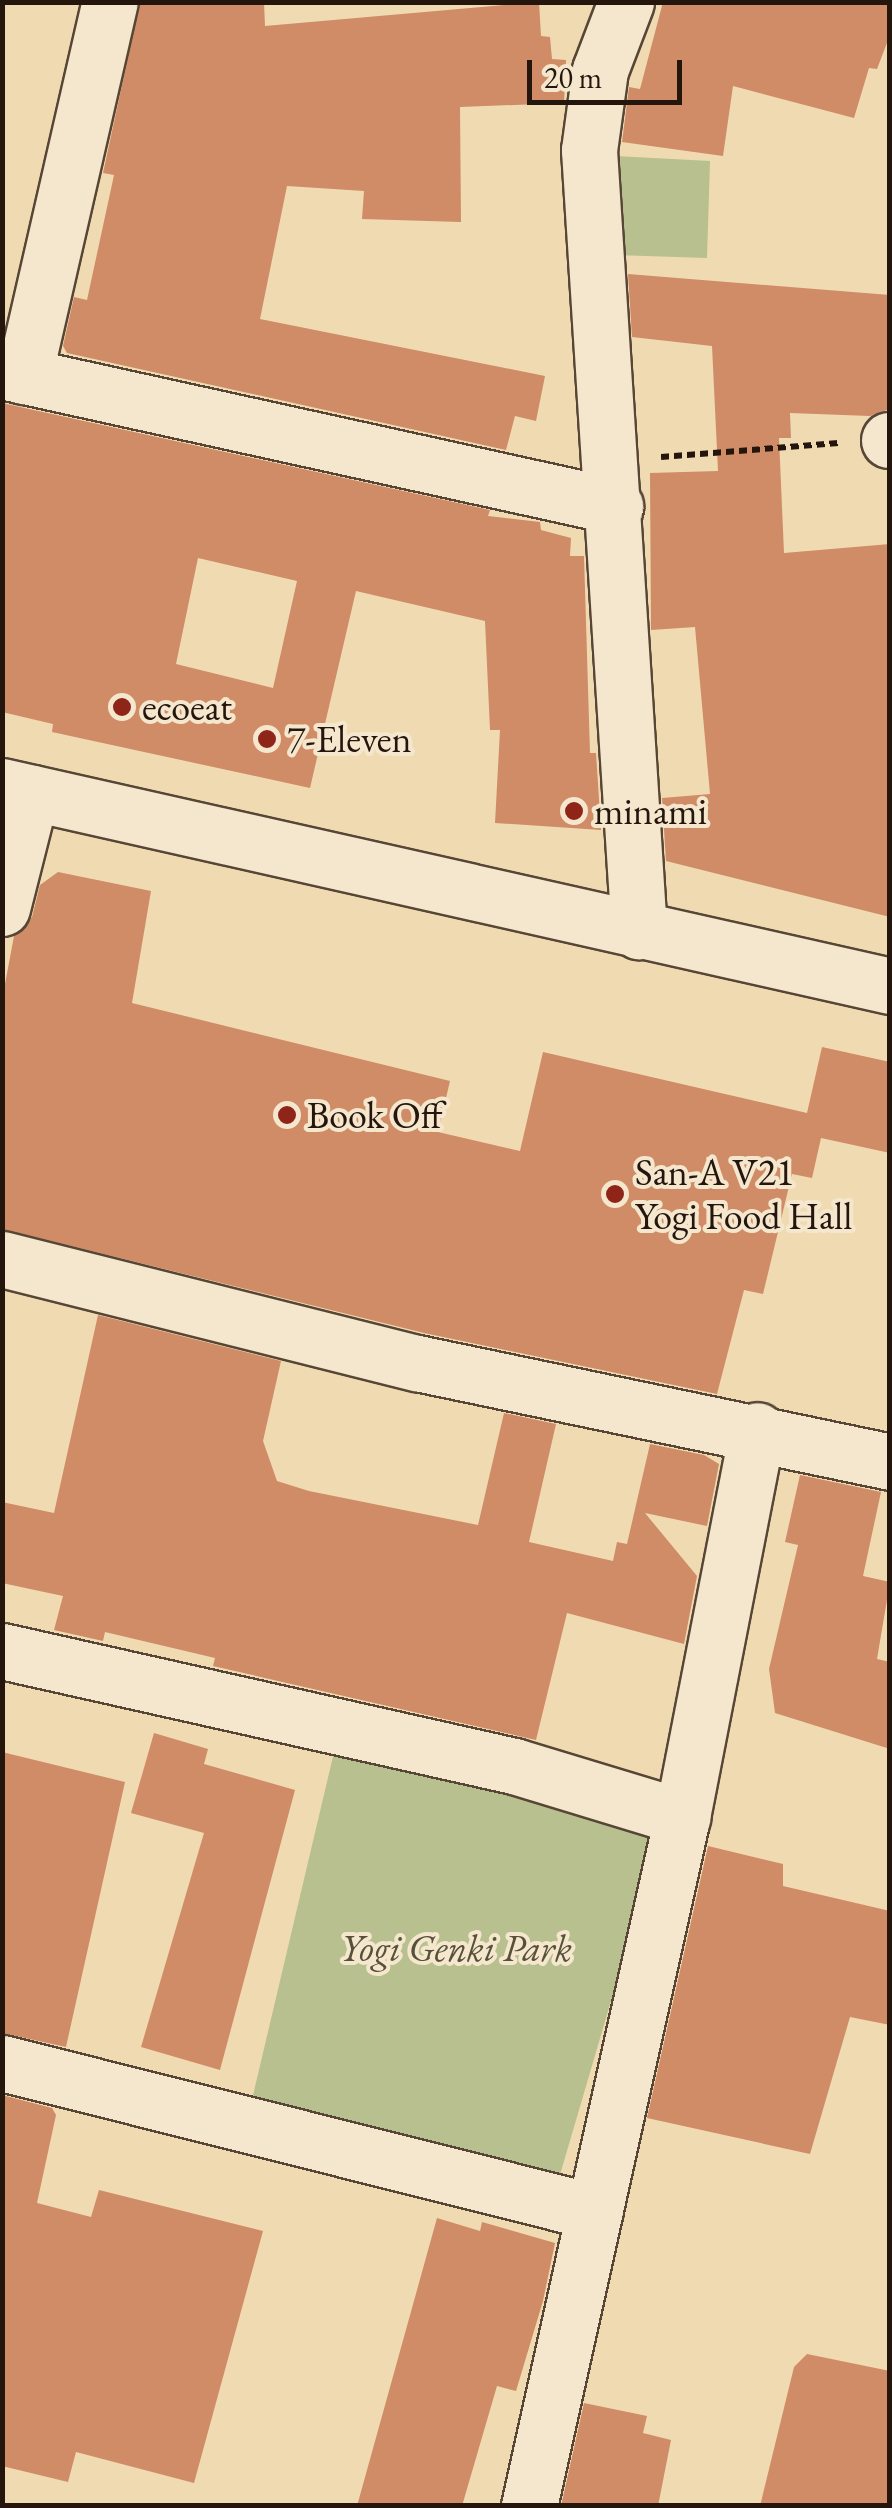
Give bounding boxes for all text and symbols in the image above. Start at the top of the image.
scale bar [532,40,687,102]
text: 20 m [544,58,602,97]
place label: ecoeat [142,684,232,730]
marker: ecoeat [111,696,133,718]
place label: 7-Eleven [287,716,412,762]
marker: 7-Eleven [256,728,278,750]
place label: minami [594,788,707,834]
marker: minami [563,800,585,822]
place label: Book Off [307,1092,443,1138]
marker: Book Off [276,1104,298,1126]
place label: San-A V21 Yogi Food Hall [635,1149,852,1238]
marker: San-A V21 Yogi Food Hall [604,1183,626,1205]
park label: Yogi Genki Park [340,1925,572,1971]

